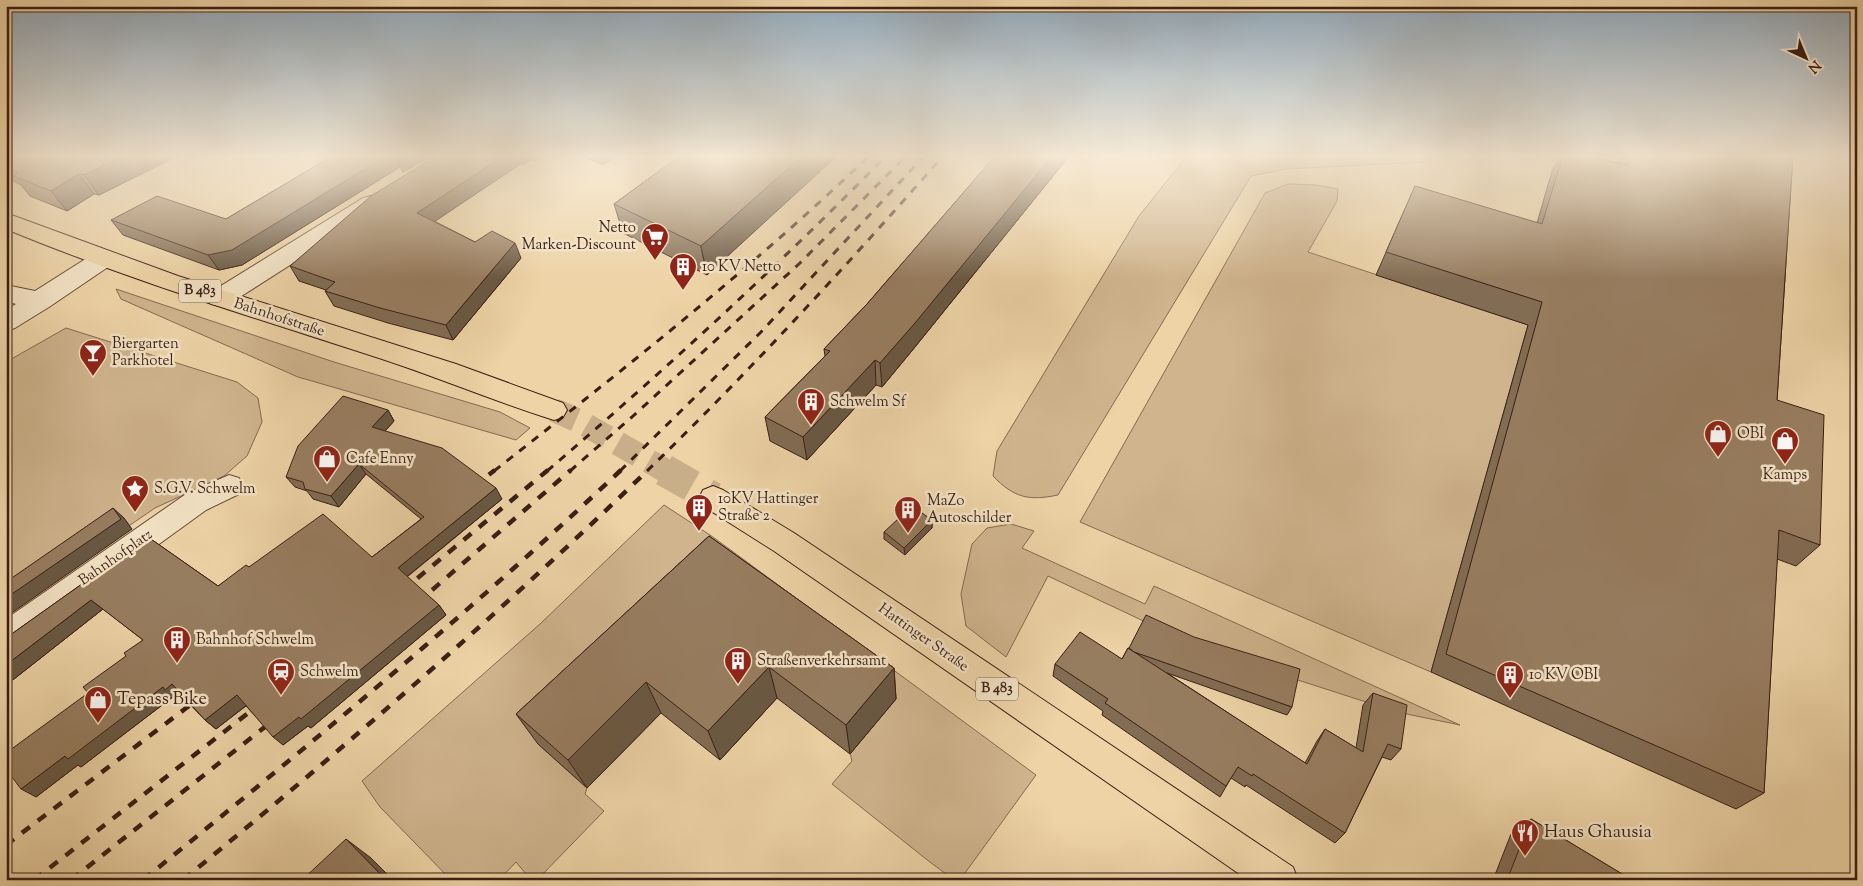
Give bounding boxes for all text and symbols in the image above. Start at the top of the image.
north arrow [1780,32,1830,82]
text: N [1803,55,1825,77]
place label: Netto Marken-Discount [522,218,636,256]
supermarket icon: Netto Marken-Discount [640,222,670,261]
building icon: 10 KV Netto [668,252,698,291]
place label: 10 KV Netto [702,257,781,278]
road number: B 483 [179,280,221,302]
street label: Bahnhofstraße [231,293,327,343]
place label: Biergarten Parkhotel [112,334,179,372]
bar icon: Biergarten Parkhotel [78,338,108,377]
building icon: Schwelm Sf [796,387,826,426]
place label: Schwelm Sf [830,392,907,413]
shop icon: OBI [1703,419,1733,458]
place label: OBI [1737,424,1764,445]
shop icon: Kamps [1770,426,1800,465]
shop icon: Cafe Enny [312,444,342,483]
place label: Cafe Enny [346,449,414,470]
place label: Kamps [1763,465,1807,486]
place icon: S.G.V. Schwelm [120,474,150,513]
place label: S.G.V. Schwelm [154,479,256,500]
place label: 10KV Hattinger Straße 2 [718,489,819,527]
place label: MaZo Autoschilder [927,491,1012,529]
building icon: 10KV Hattinger Straße 2 [684,493,714,532]
building icon: MaZo Autoschilder [893,495,923,534]
street label: Bahnhofplatz [75,525,158,591]
street label: Hattinger Straße [873,599,973,677]
building icon: Bahnhof Schwelm [162,625,192,664]
place label: Bahnhof Schwelm [196,630,314,651]
building icon: Straßenverkehrsamt [723,646,753,685]
place label: Straßenverkehrsamt [757,651,886,672]
station icon: Schwelm [266,657,296,696]
building icon: 10 KV OBI [1495,660,1525,699]
place label: Schwelm [300,662,359,683]
place label: 10 KV OBI [1529,665,1598,686]
road number: B 483 [976,678,1018,701]
shop icon: Tepass Bike [83,685,113,724]
place label: Tepass Bike [117,687,207,713]
restaurant icon: Haus Ghausia [1510,818,1540,857]
place label: Haus Ghausia [1544,820,1652,846]

